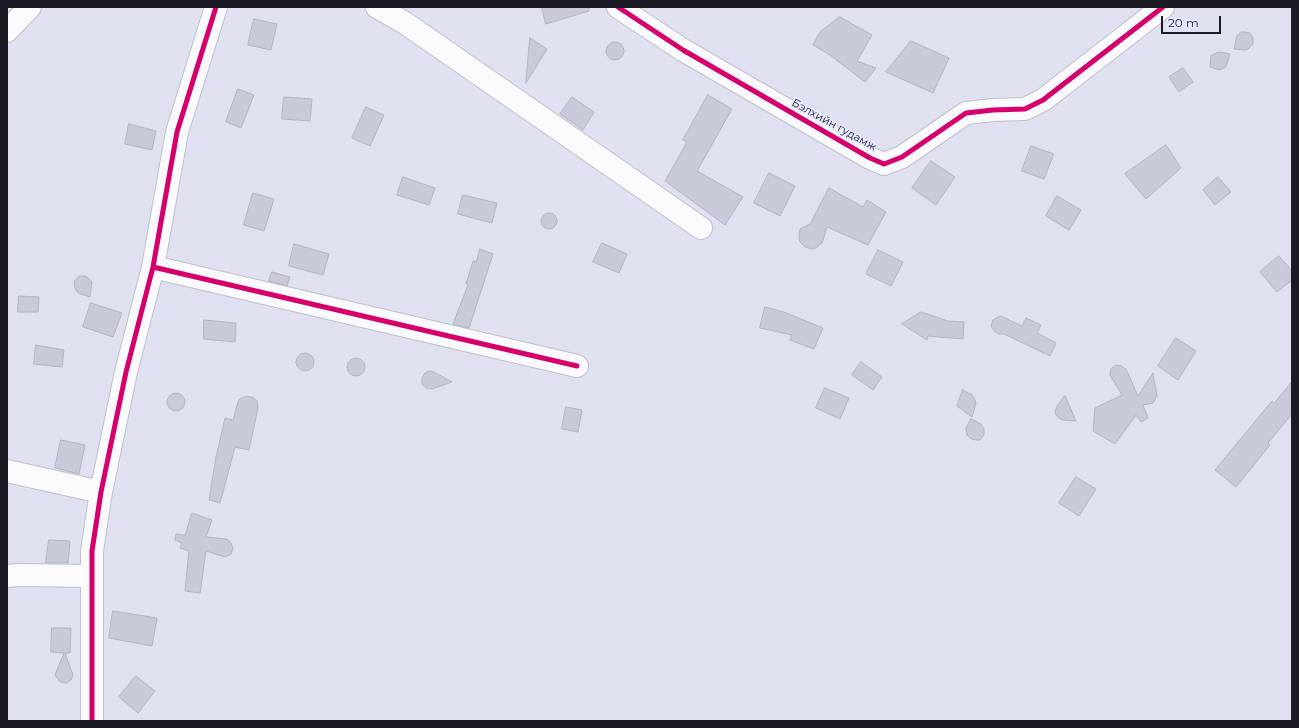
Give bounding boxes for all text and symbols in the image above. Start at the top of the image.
scale bar [1163,8,1223,34]
text: 20 m [1168,15,1199,30]
street label: Бэлхийн гудамж [789,96,879,154]

